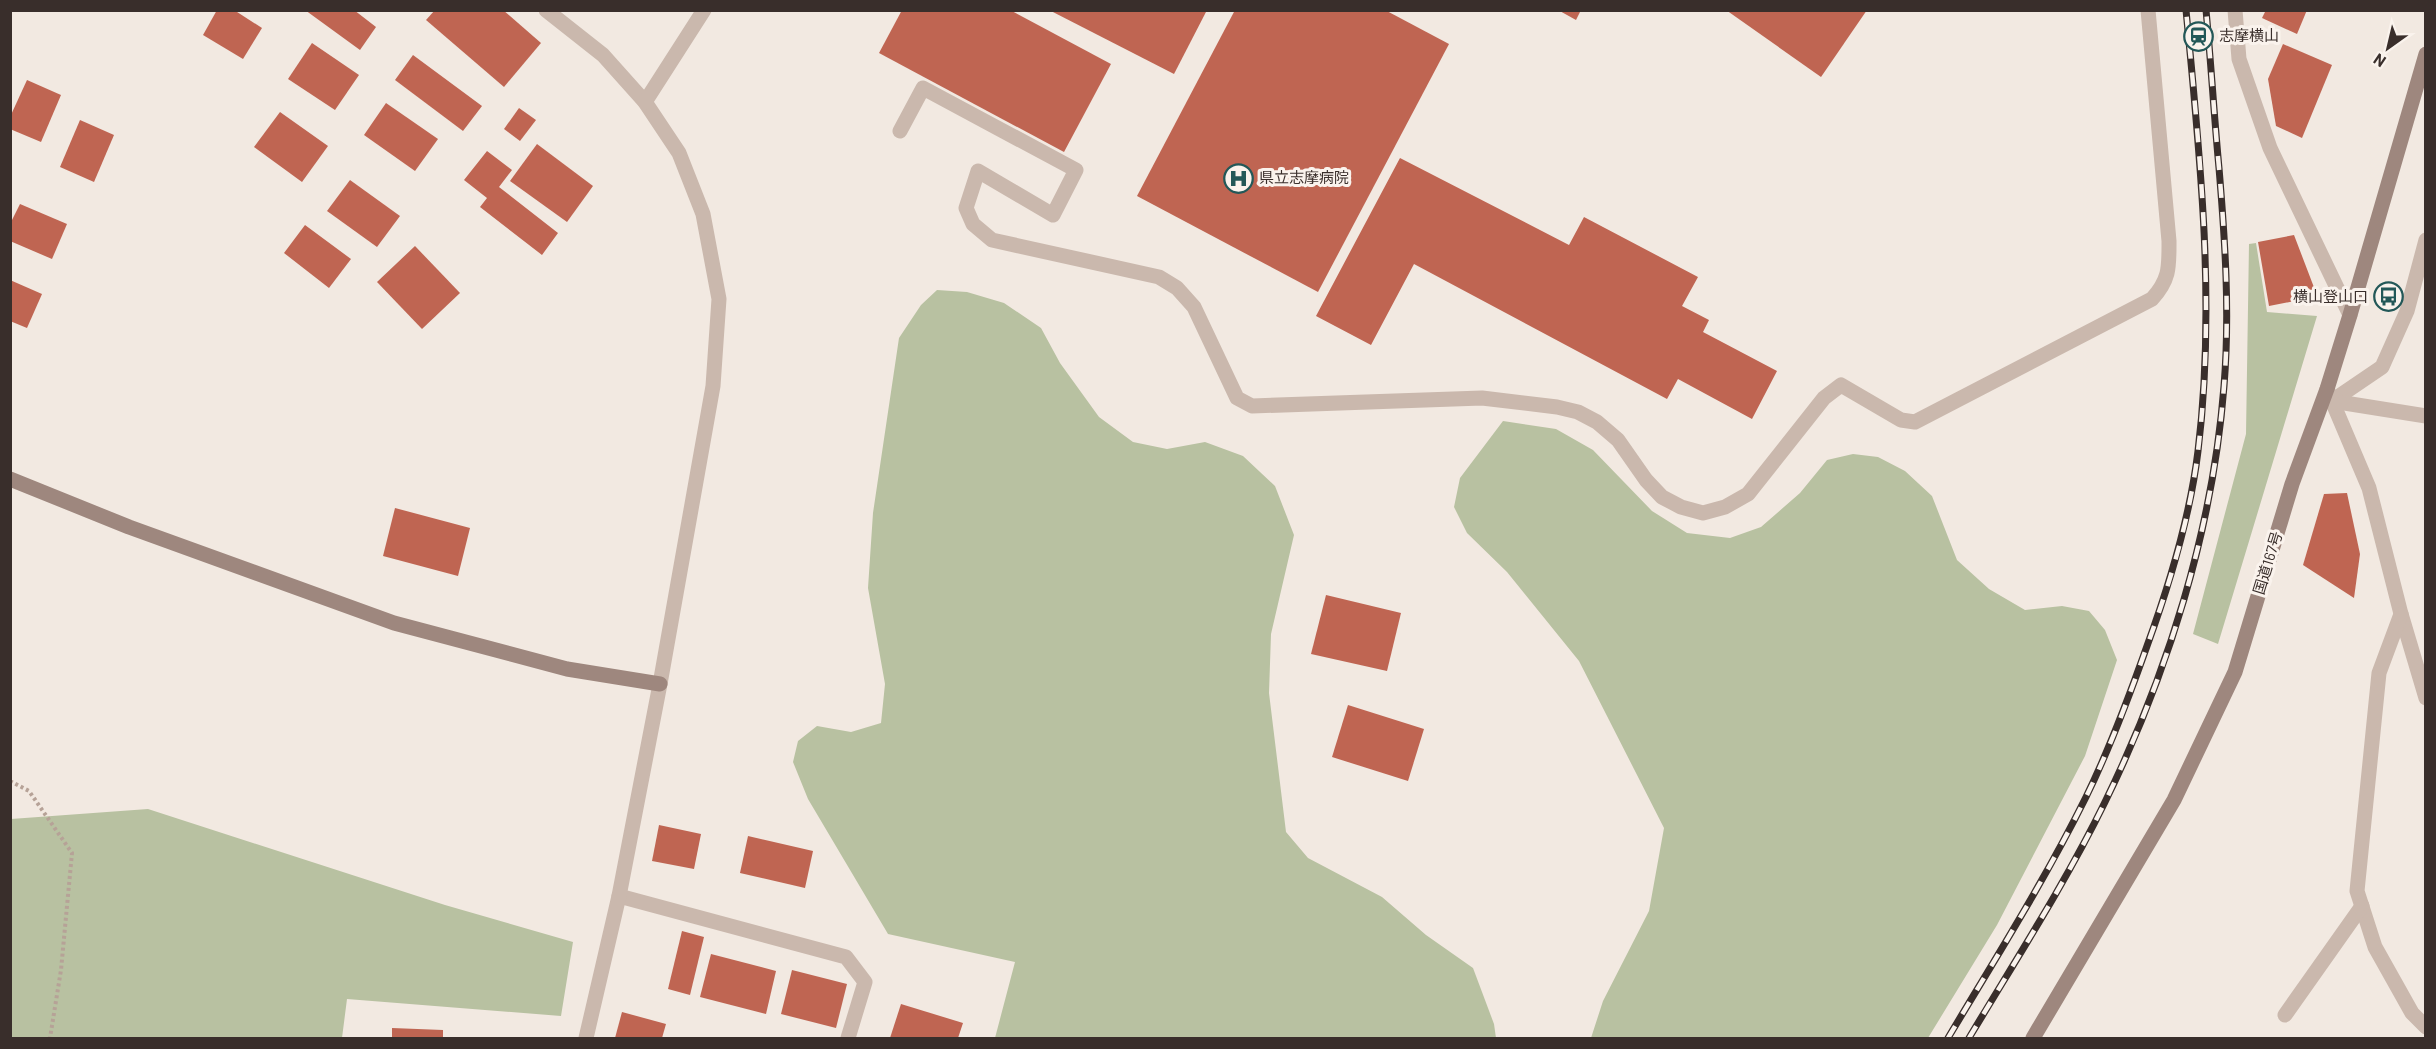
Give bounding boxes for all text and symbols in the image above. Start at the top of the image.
north arrow [2358,18,2418,78]
station icon: 志摩横山 [2182,20,2214,52]
place label: 志摩横山 [2219,26,2279,44]
text: N [2370,50,2389,72]
hospital icon: 県立志摩病院 [1222,162,1254,194]
place label: 県立志摩病院 [1259,168,1349,186]
bus stop icon: 横山登山口 [2373,281,2405,313]
place label: 横山登山口 [2293,287,2368,305]
street label: 国道167号 [2249,529,2285,596]

